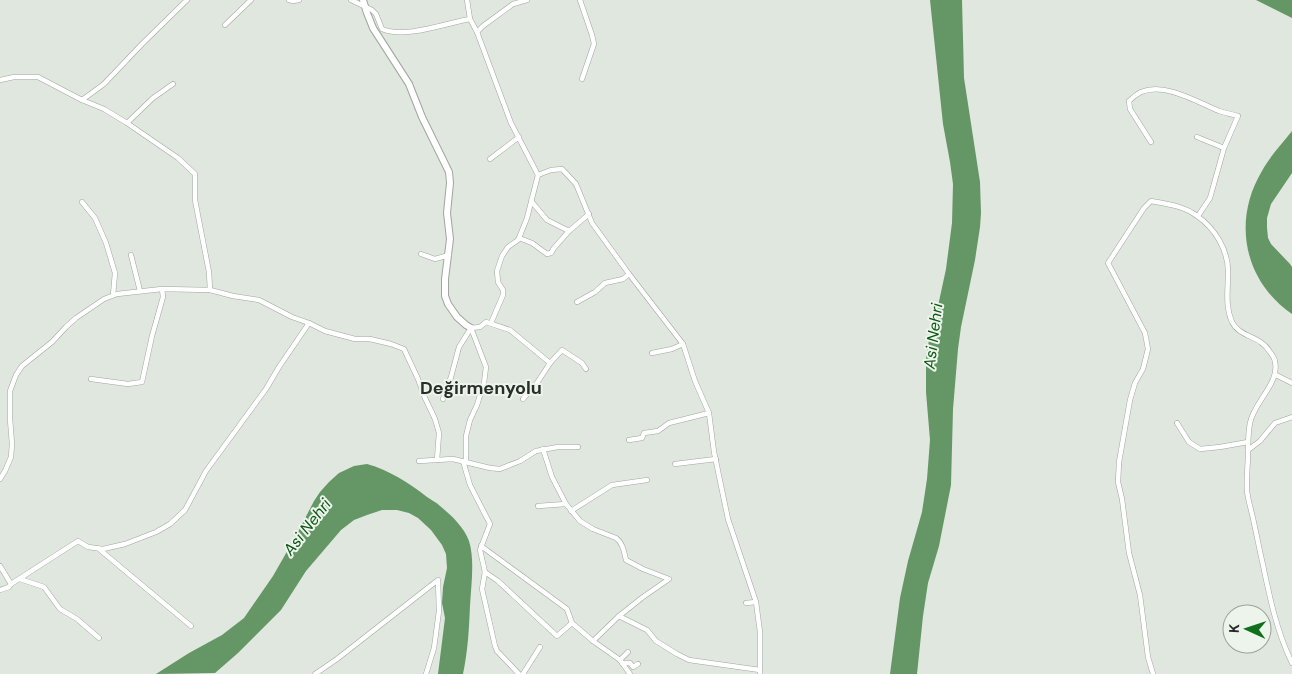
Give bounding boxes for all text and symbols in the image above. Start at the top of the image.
water label: Asi Nehri [918,301,948,371]
district label: Değirmenyolu [420,376,542,400]
water label: Asi Nehri [278,494,336,560]
north arrow [1222,604,1272,654]
text: K [1225,623,1243,633]

